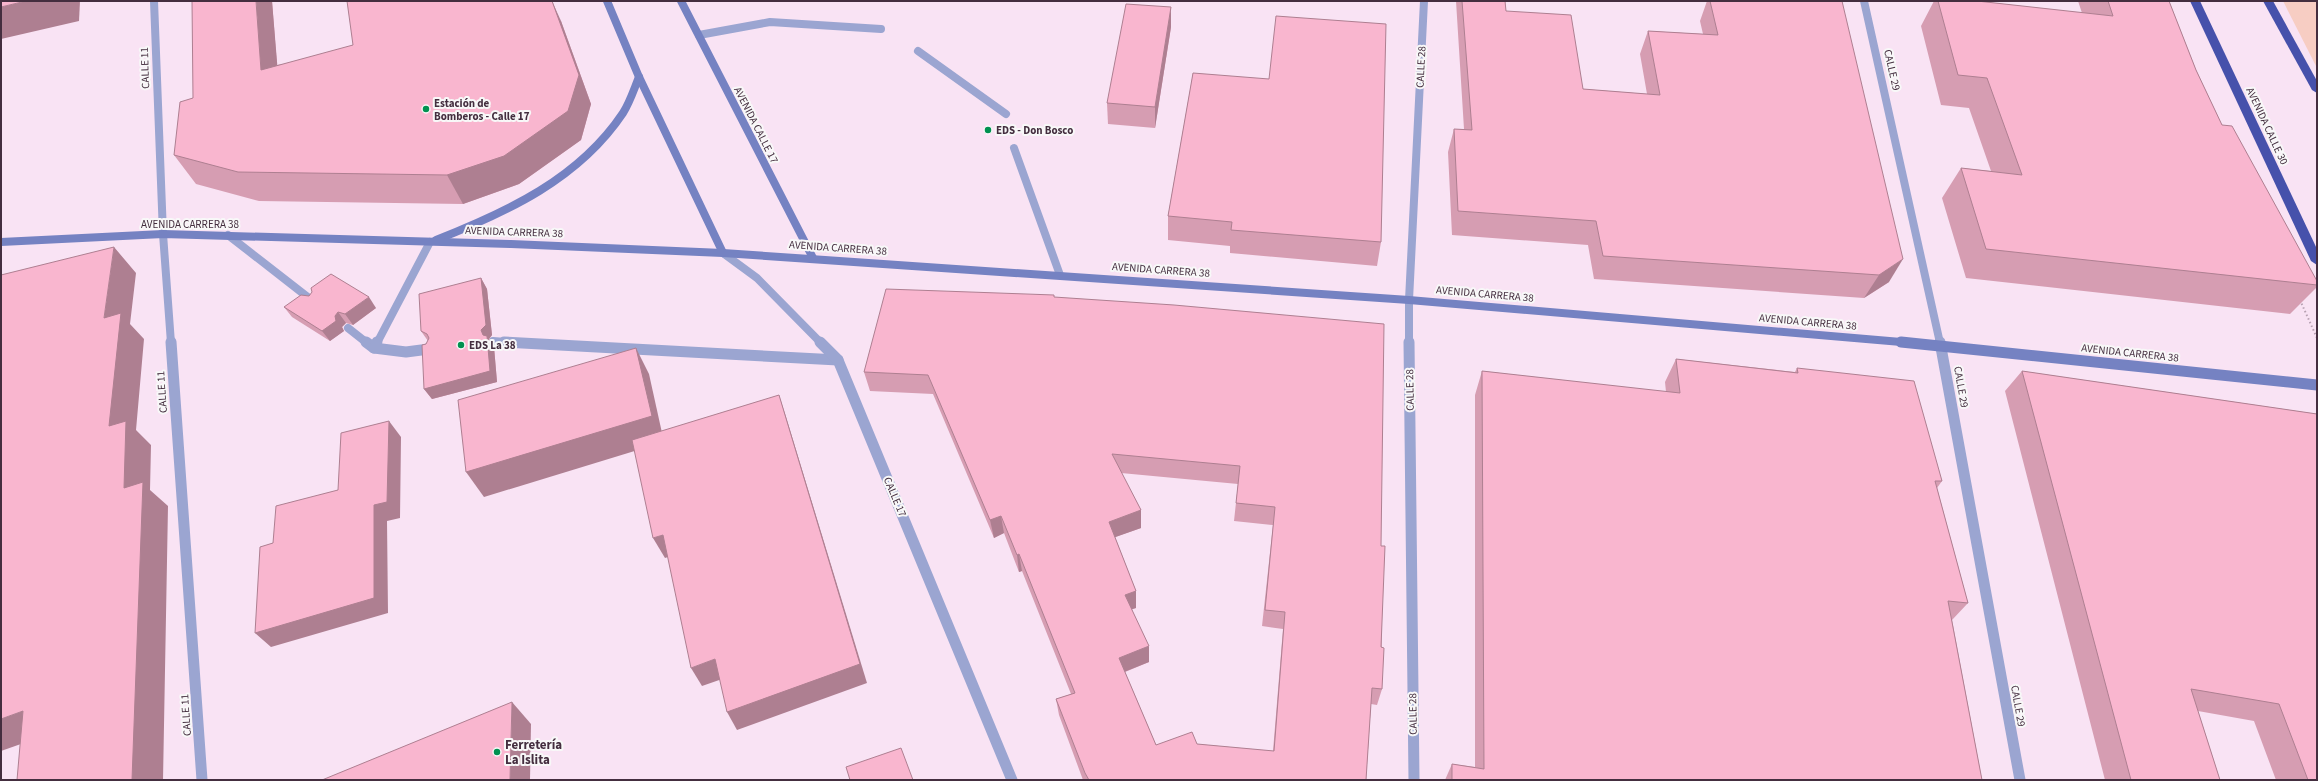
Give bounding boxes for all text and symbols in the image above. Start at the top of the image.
street label: CALLE 28 [1412,45,1430,88]
street label: CALLE 11 [137,47,153,89]
street label: CALLE 29 [1880,48,1904,92]
street label: AVENIDA CALLE 17 [730,84,782,166]
street label: AVENIDA CALLE 30 [2242,85,2292,167]
place label: Estación de Bomberos - Calle 17 [434,96,530,124]
marker: Estación de Bomberos - Calle 17 [421,104,431,114]
place label: EDS - Don Bosco [996,123,1073,138]
marker: EDS - Don Bosco [983,125,993,135]
street label: AVENIDA CARRERA 38 [141,217,240,232]
street label: AVENIDA CARRERA 38 [465,223,564,241]
street label: AVENIDA CARRERA 38 [789,237,888,259]
street label: AVENIDA CARRERA 38 [1112,259,1211,281]
street label: AVENIDA CARRERA 38 [1436,282,1535,306]
street label: AVENIDA CARRERA 38 [1759,310,1858,334]
place label: EDS La 38 [469,338,516,353]
marker: EDS La 38 [456,340,466,350]
street label: AVENIDA CARRERA 38 [2080,340,2180,366]
street label: CALLE 29 [1950,365,1972,409]
street label: CALLE 28 [1402,368,1418,411]
street label: CALLE 11 [153,371,171,413]
street label: CALLE 17 [880,475,910,519]
street label: CALLE 29 [2007,684,2029,728]
street label: CALLE 28 [1405,692,1421,735]
street label: CALLE 11 [177,694,195,736]
place label: Ferretería La Islita [505,736,562,769]
marker: Ferretería La Islita [492,747,502,757]

